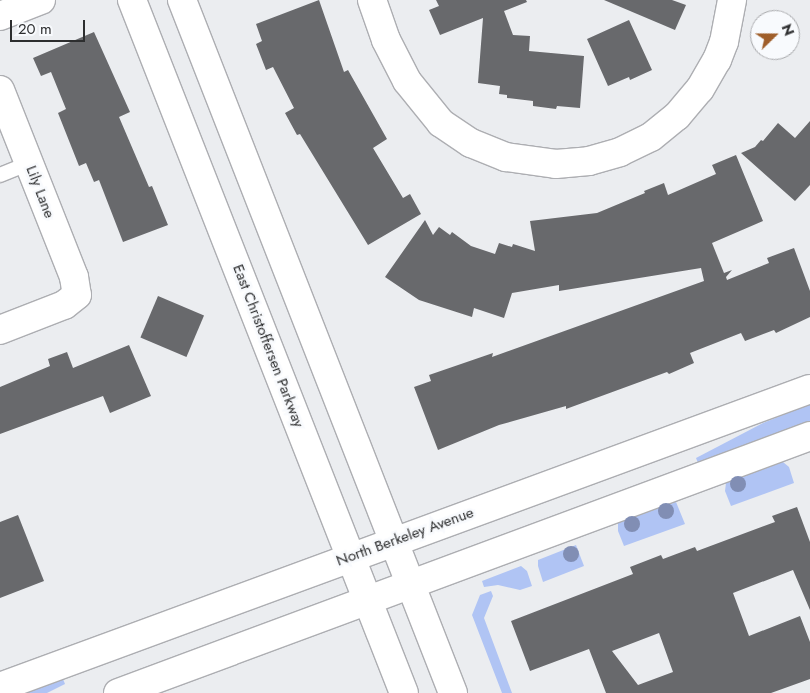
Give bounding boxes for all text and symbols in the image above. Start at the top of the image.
scale bar [12,10,88,42]
north arrow [750,10,800,60]
text: 20 m [18,18,52,40]
text: N [777,21,799,39]
street label: Lily Lane [22,163,58,221]
street label: East Christoffersen Parkway [229,262,307,430]
street label: North Berkeley Avenue [334,504,476,570]

